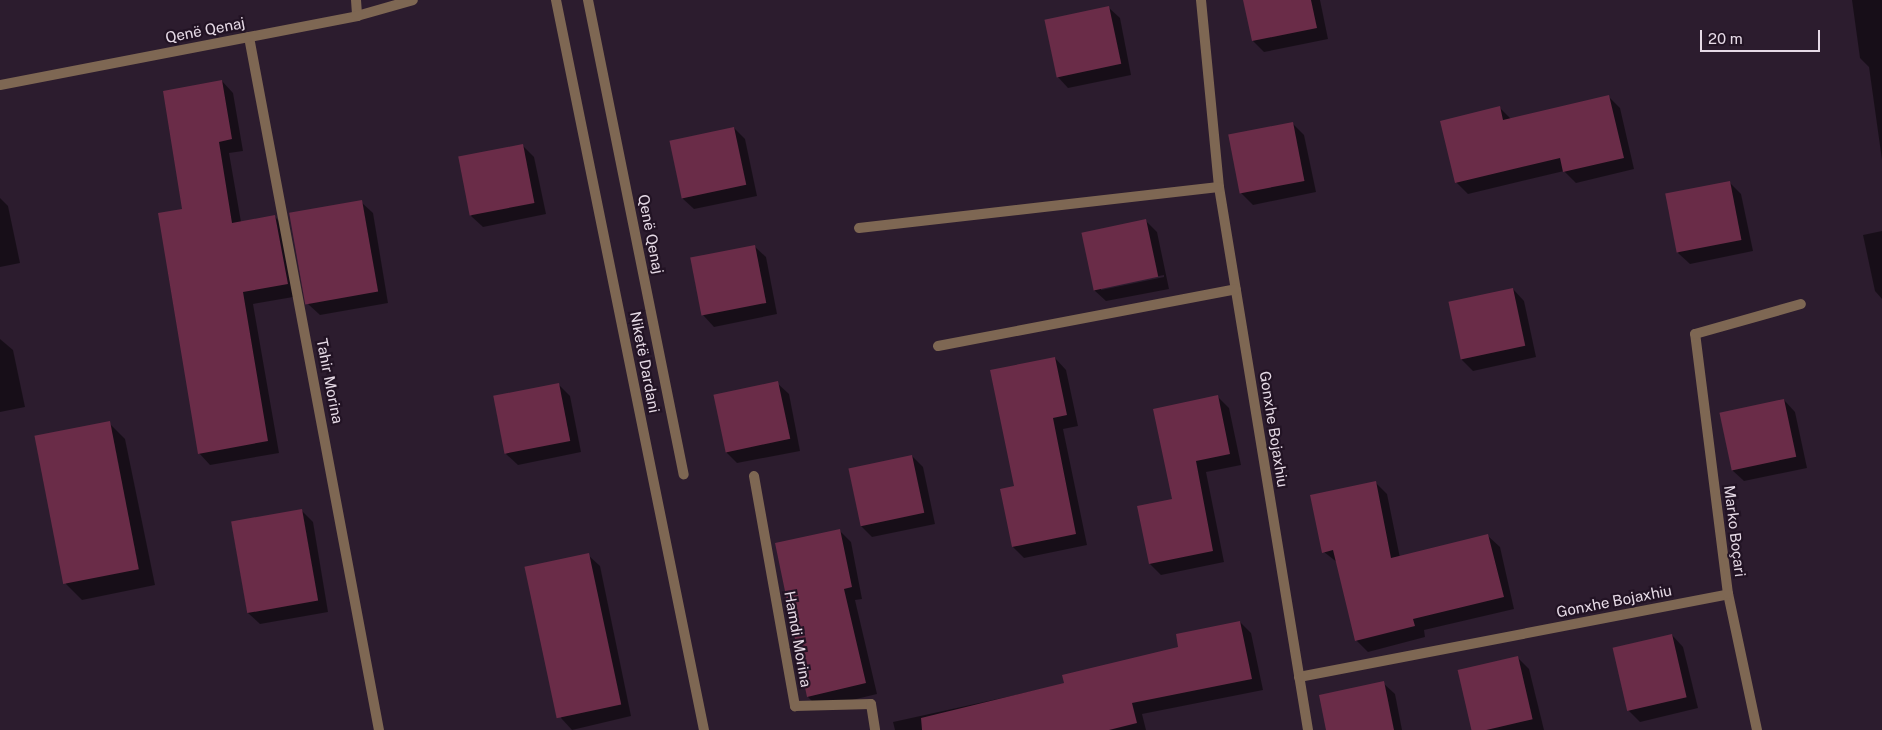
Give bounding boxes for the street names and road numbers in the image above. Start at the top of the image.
street label: Qenë Qenaj [164,13,246,47]
street label: Qenë Qenaj [634,193,668,275]
street label: Niketë Dardani [626,310,664,414]
street label: Tahir Morina [313,337,347,425]
street label: Gonxhe Bojaxhiu [1256,370,1292,488]
street label: Marko Boçari [1720,484,1750,578]
street label: Gonxhe Bojaxhiu [1555,581,1673,621]
street label: Hamdi Morina [781,589,815,689]

